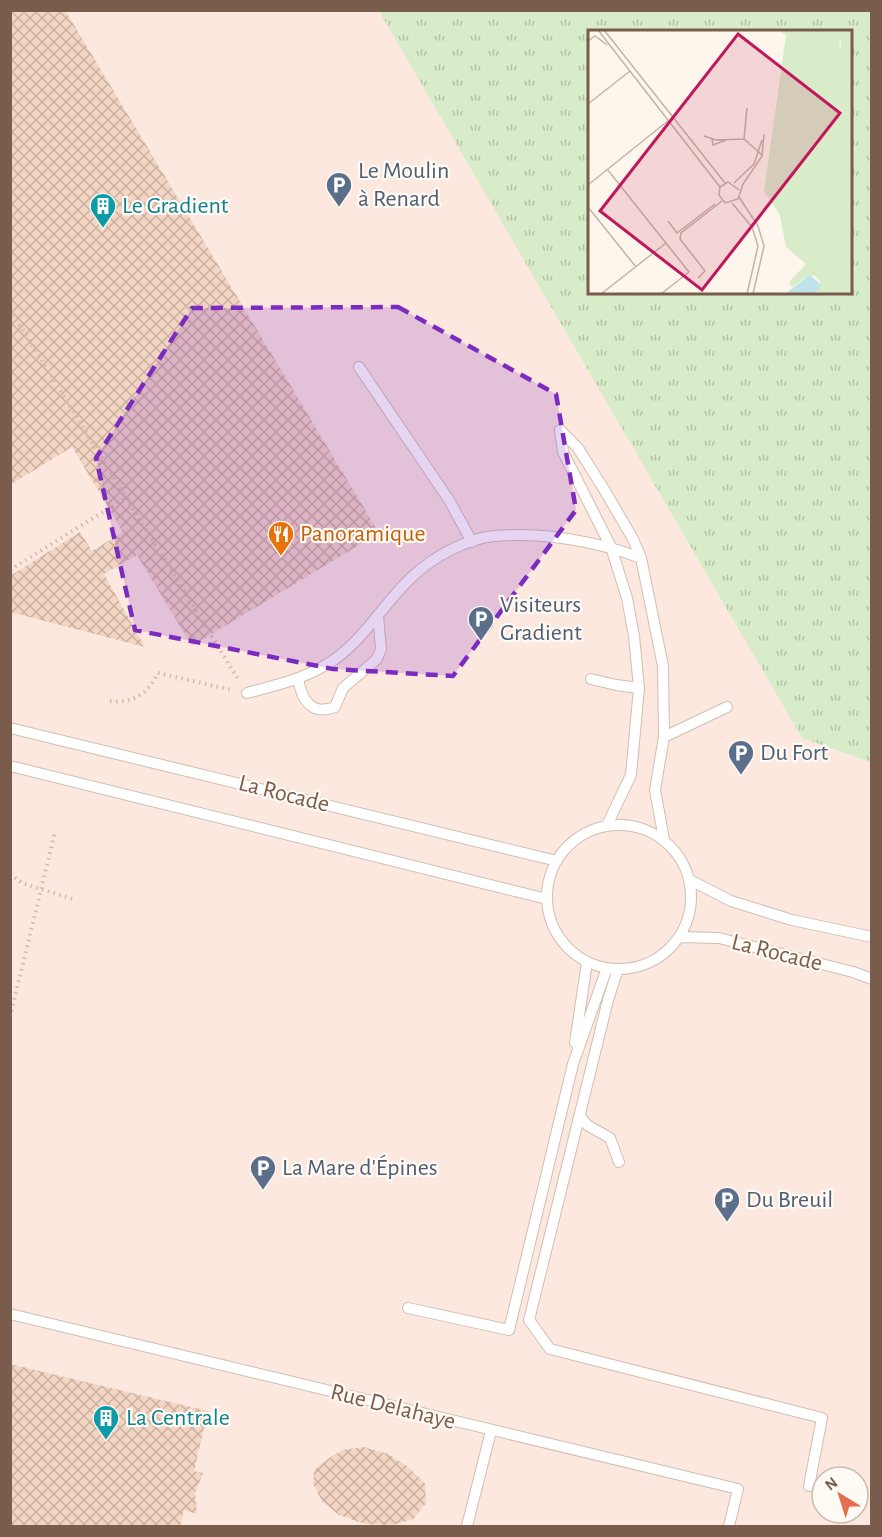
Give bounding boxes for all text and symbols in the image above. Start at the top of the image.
inset map [588,30,852,294]
place label: Le Moulin à Renard [358,159,449,211]
parking icon: Le Moulin à Renard [324,170,354,208]
building icon: Le Gradient [88,191,118,229]
place label: Le Gradient [122,194,229,218]
restaurant icon: Panoramique [266,519,296,557]
place label: Panoramique [300,522,426,546]
place label: Visiteurs Gradient [500,593,582,645]
parking icon: Visiteurs Gradient [466,604,496,642]
parking icon: Du Fort [726,738,756,776]
place label: Du Fort [760,741,829,765]
street label: La Rocade [236,771,332,817]
street label: La Rocade [729,930,825,976]
parking icon: La Mare d'Épines [248,1153,278,1191]
place label: La Mare d'Épines [282,1154,438,1180]
parking icon: Du Breuil [712,1185,742,1223]
place label: Du Breuil [746,1188,833,1212]
street label: Rue Delahaye [328,1380,458,1434]
building icon: La Centrale [91,1403,121,1441]
place label: La Centrale [126,1406,230,1430]
north arrow [810,1465,870,1525]
text: N [822,1474,841,1494]

